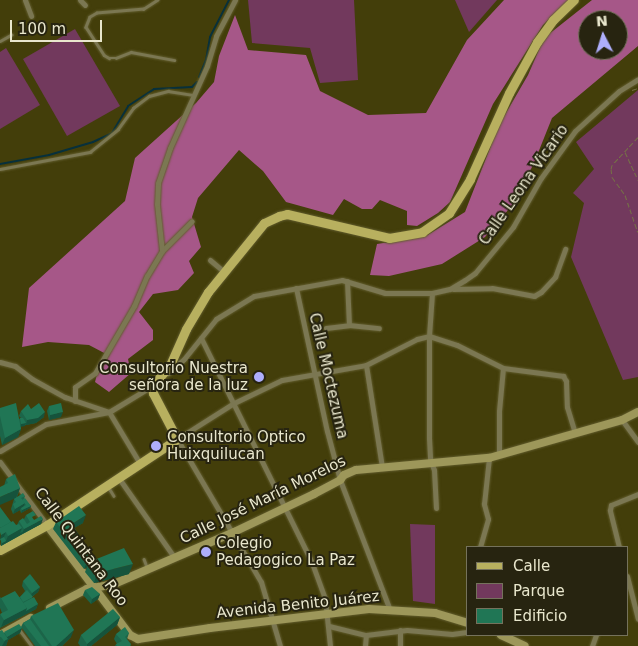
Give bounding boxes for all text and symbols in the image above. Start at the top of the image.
scale bar [12,10,105,42]
north arrow [578,10,628,60]
text: N [595,13,608,30]
text: 100 m [18,20,66,38]
street label: Calle Leona Vicario [476,121,572,249]
street label: Calle Moctezuma [305,311,351,441]
place label: Consultorio Nuestra señora de la luz [99,359,248,394]
marker: Consultorio Nuestra señora de la luz [252,370,266,384]
place label: Consultorio Optico Huixquilucan [167,428,306,463]
marker: Consultorio Optico Huixquilucan [149,439,163,453]
street label: Calle José María Morelos [177,452,349,548]
street label: Calle Quintana Roo [31,484,131,610]
place label: Colegio Pedagogico La Paz [216,534,355,569]
marker: Colegio Pedagogico La Paz [200,546,212,558]
legend [466,546,628,636]
text: Calle [513,557,550,575]
text: Parque [513,582,565,600]
street label: Avenida Benito Juárez [216,587,380,623]
text: Edificio [513,607,567,625]

